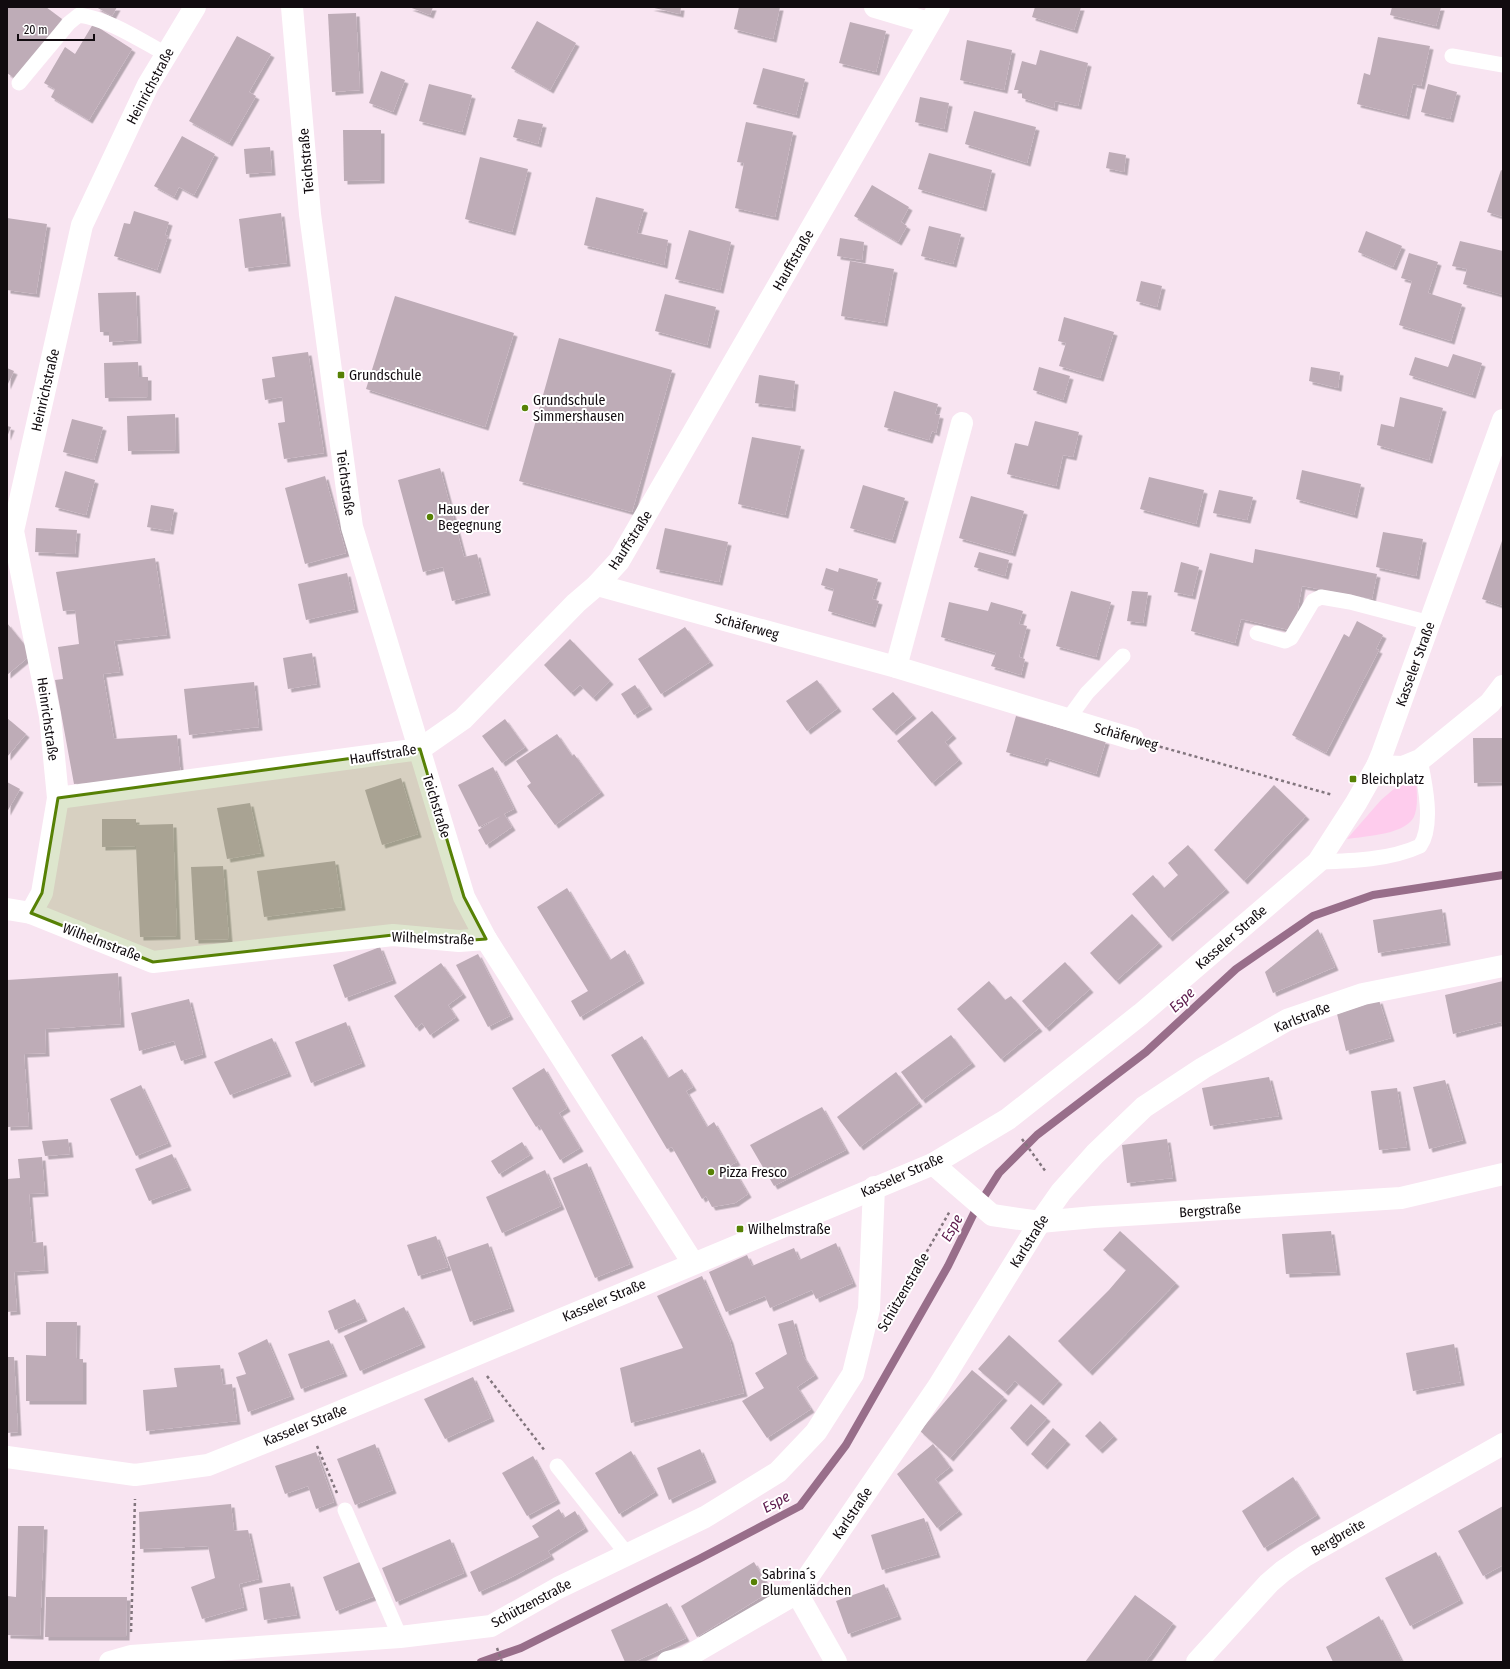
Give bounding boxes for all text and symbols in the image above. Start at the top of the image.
scale bar [18,16,94,42]
text: 20 m [24,23,48,37]
street label: Heinrichstraße [123,45,178,127]
street label: Teichstraße [295,127,318,194]
street label: Hauffstraße [769,227,818,294]
street label: Heinrichstraße [28,347,63,433]
place label: Grundschule [349,367,421,384]
marker: Grundschule [336,370,346,380]
place label: Grundschule Simmershausen [533,392,624,425]
marker: Grundschule Simmershausen [520,403,530,413]
street label: Teichstraße [333,449,359,517]
place label: Haus der Begegnung [438,501,502,534]
street label: Hauffstraße [605,507,656,573]
marker: Haus der Begegnung [425,512,435,522]
street label: Schäferweg [713,610,781,643]
street label: Kasseler Straße [1392,619,1439,709]
street label: Heinrichstraße [33,676,62,762]
street label: Schäferweg [1092,719,1160,754]
street label: Hauffstraße [348,741,418,768]
place label: Bleichplatz [1361,771,1425,788]
street label: Teichstraße [419,772,454,840]
marker: Bleichplatz [1348,774,1358,784]
street label: Kasseler Straße [1192,902,1270,973]
street label: Wilhelmstraße [60,920,144,965]
street label: Wilhelmstraße [391,929,475,948]
water label: Espe [1165,984,1199,1016]
street label: Karlstraße [1272,998,1333,1036]
street label: Kasseler Straße [858,1150,946,1201]
place label: Pizza Fresco [719,1164,787,1181]
marker: Pizza Fresco [706,1167,716,1177]
street label: Bergstraße [1179,1200,1242,1221]
water label: Espe [937,1211,967,1245]
street label: Karlstraße [1007,1212,1052,1271]
place label: Wilhelmstraße [748,1221,831,1238]
marker: Wilhelmstraße [735,1224,745,1234]
street label: Schützenstraße [874,1250,933,1335]
street label: Kasseler Straße [560,1275,648,1326]
street label: Kasseler Straße [261,1401,350,1450]
street label: Karlstraße [829,1484,876,1543]
water label: Espe [759,1487,793,1517]
street label: Bergbreite [1308,1515,1368,1560]
place label: Sabrina´s Blumenlädchen [762,1566,851,1599]
street label: Schützenstraße [488,1575,574,1632]
marker: Sabrina´s Blumenlädchen [749,1577,759,1587]

